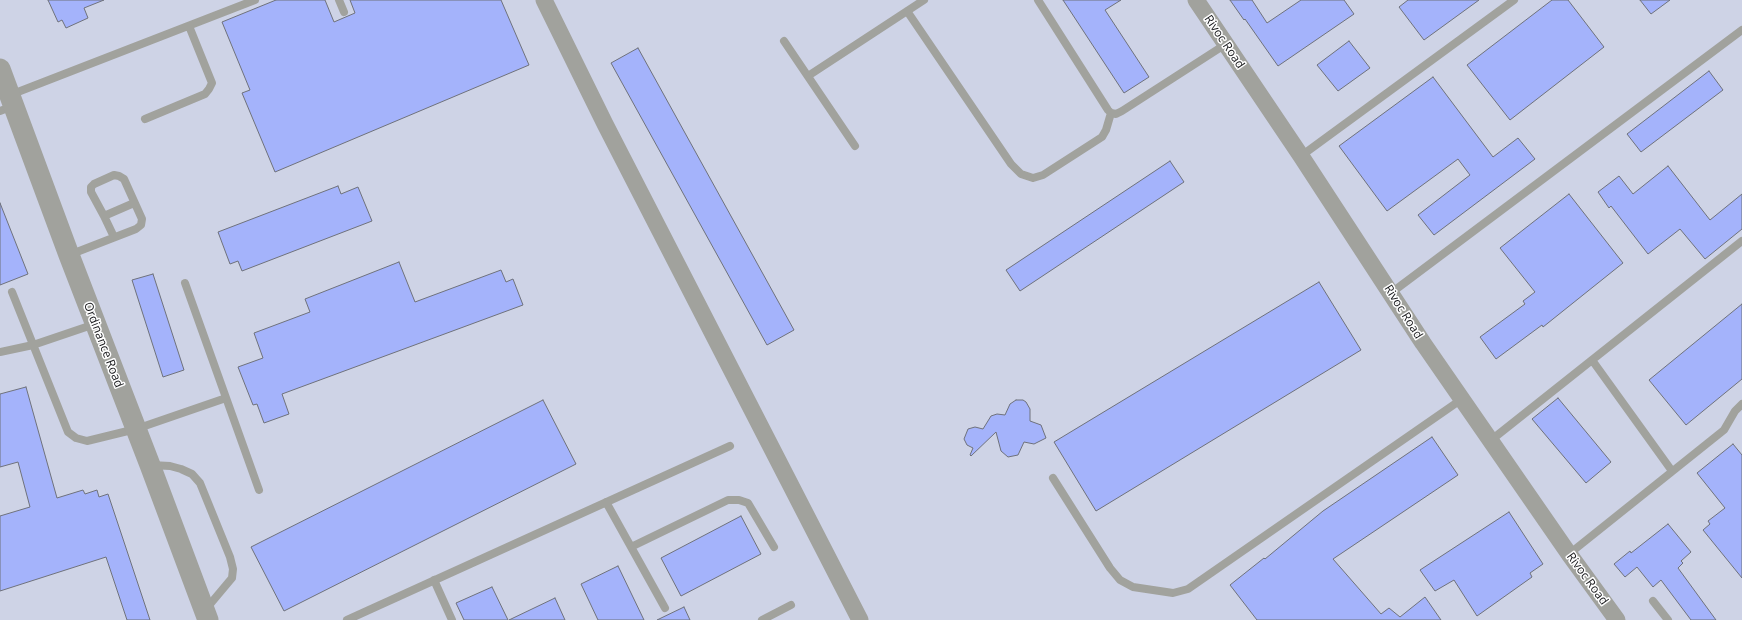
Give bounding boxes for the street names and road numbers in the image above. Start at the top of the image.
street label: Rivoc Road [1201,13,1247,71]
street label: Rivoc Road [1381,282,1425,342]
street label: Ordinance Road [80,300,126,390]
street label: Rivoc Road [1563,550,1611,608]

